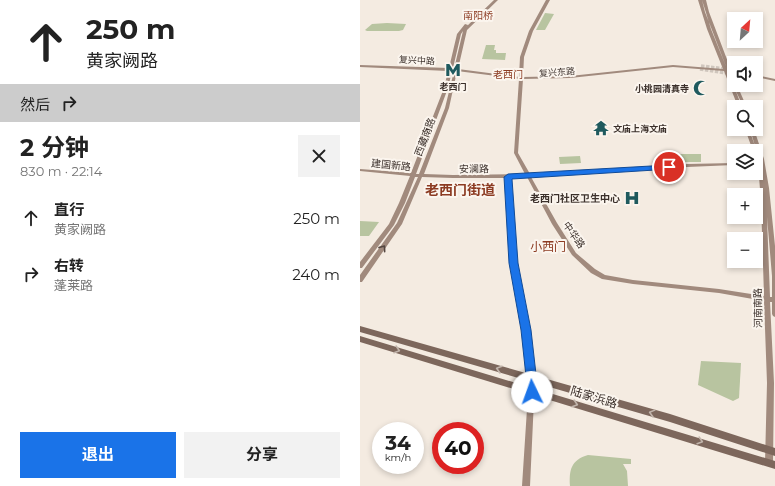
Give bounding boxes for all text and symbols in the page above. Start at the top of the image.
district label: 南阳桥 [463,9,493,22]
text: 250 m [86,12,176,46]
north arrow [727,12,763,48]
map controls [727,12,763,268]
icon: ahead [20,16,72,68]
text: 黄家阙路 [86,50,158,72]
street label: 复兴中路 [399,54,435,66]
button: sound [727,56,763,92]
metro station icon: 老西门 [444,61,462,79]
street label: 复兴东路 [539,65,575,79]
district label: 老西门 [493,68,523,81]
mosque icon: 小桃园清真寺 [692,79,710,97]
place label: 老西门 [439,81,467,92]
place label: 小桃园清真寺 [635,83,689,94]
icon: right [58,92,80,114]
text: 然后 [20,95,50,114]
button: search [727,100,763,136]
street label: 西藏南路 [412,116,438,158]
temple icon: 文庙上海文庙 [592,119,610,137]
place label: 文庙上海文庙 [613,123,667,134]
text: 2 分钟 [20,133,89,162]
button: close [298,135,340,177]
button: layers [727,144,763,180]
pin [652,150,686,184]
street label: 建国新路 [370,156,412,174]
icon: arrive [658,156,680,178]
street label: 安澜路 [459,162,489,176]
text: 830 m · 22:14 [20,163,102,179]
district label: 老西门街道 [425,181,495,199]
button: + [727,188,763,224]
hospital icon: 老西门社区卫生中心 [623,189,641,207]
place label: 老西门社区卫生中心 [530,192,620,205]
text: 直行 [54,200,84,219]
icon: ahead [20,207,42,229]
text: 250 m [293,209,340,228]
street label: 中华路 [560,219,588,251]
text: 黄家阙路 [54,221,106,237]
button: − [727,232,763,268]
district label: 小西门 [530,239,566,254]
one-way arrow [378,246,385,253]
text: 右转 [54,256,84,275]
icon: right [20,263,42,285]
text: 240 m [292,265,340,284]
text: 蓬莱路 [54,277,93,293]
street label: 河南南路 [751,288,765,328]
one-way arrow [394,345,401,354]
one-way arrow [496,365,503,374]
position arrow [511,371,553,413]
street label: 陆家浜路 [569,383,619,411]
one-way arrow [571,399,578,408]
one-way arrow [649,410,655,418]
speed limit sign: 40 [432,422,484,474]
text: 34 [385,431,411,455]
button: 退出 [20,432,176,478]
button: 分享 [184,432,340,478]
one-way arrow [696,437,703,445]
text: km/h [385,451,411,464]

